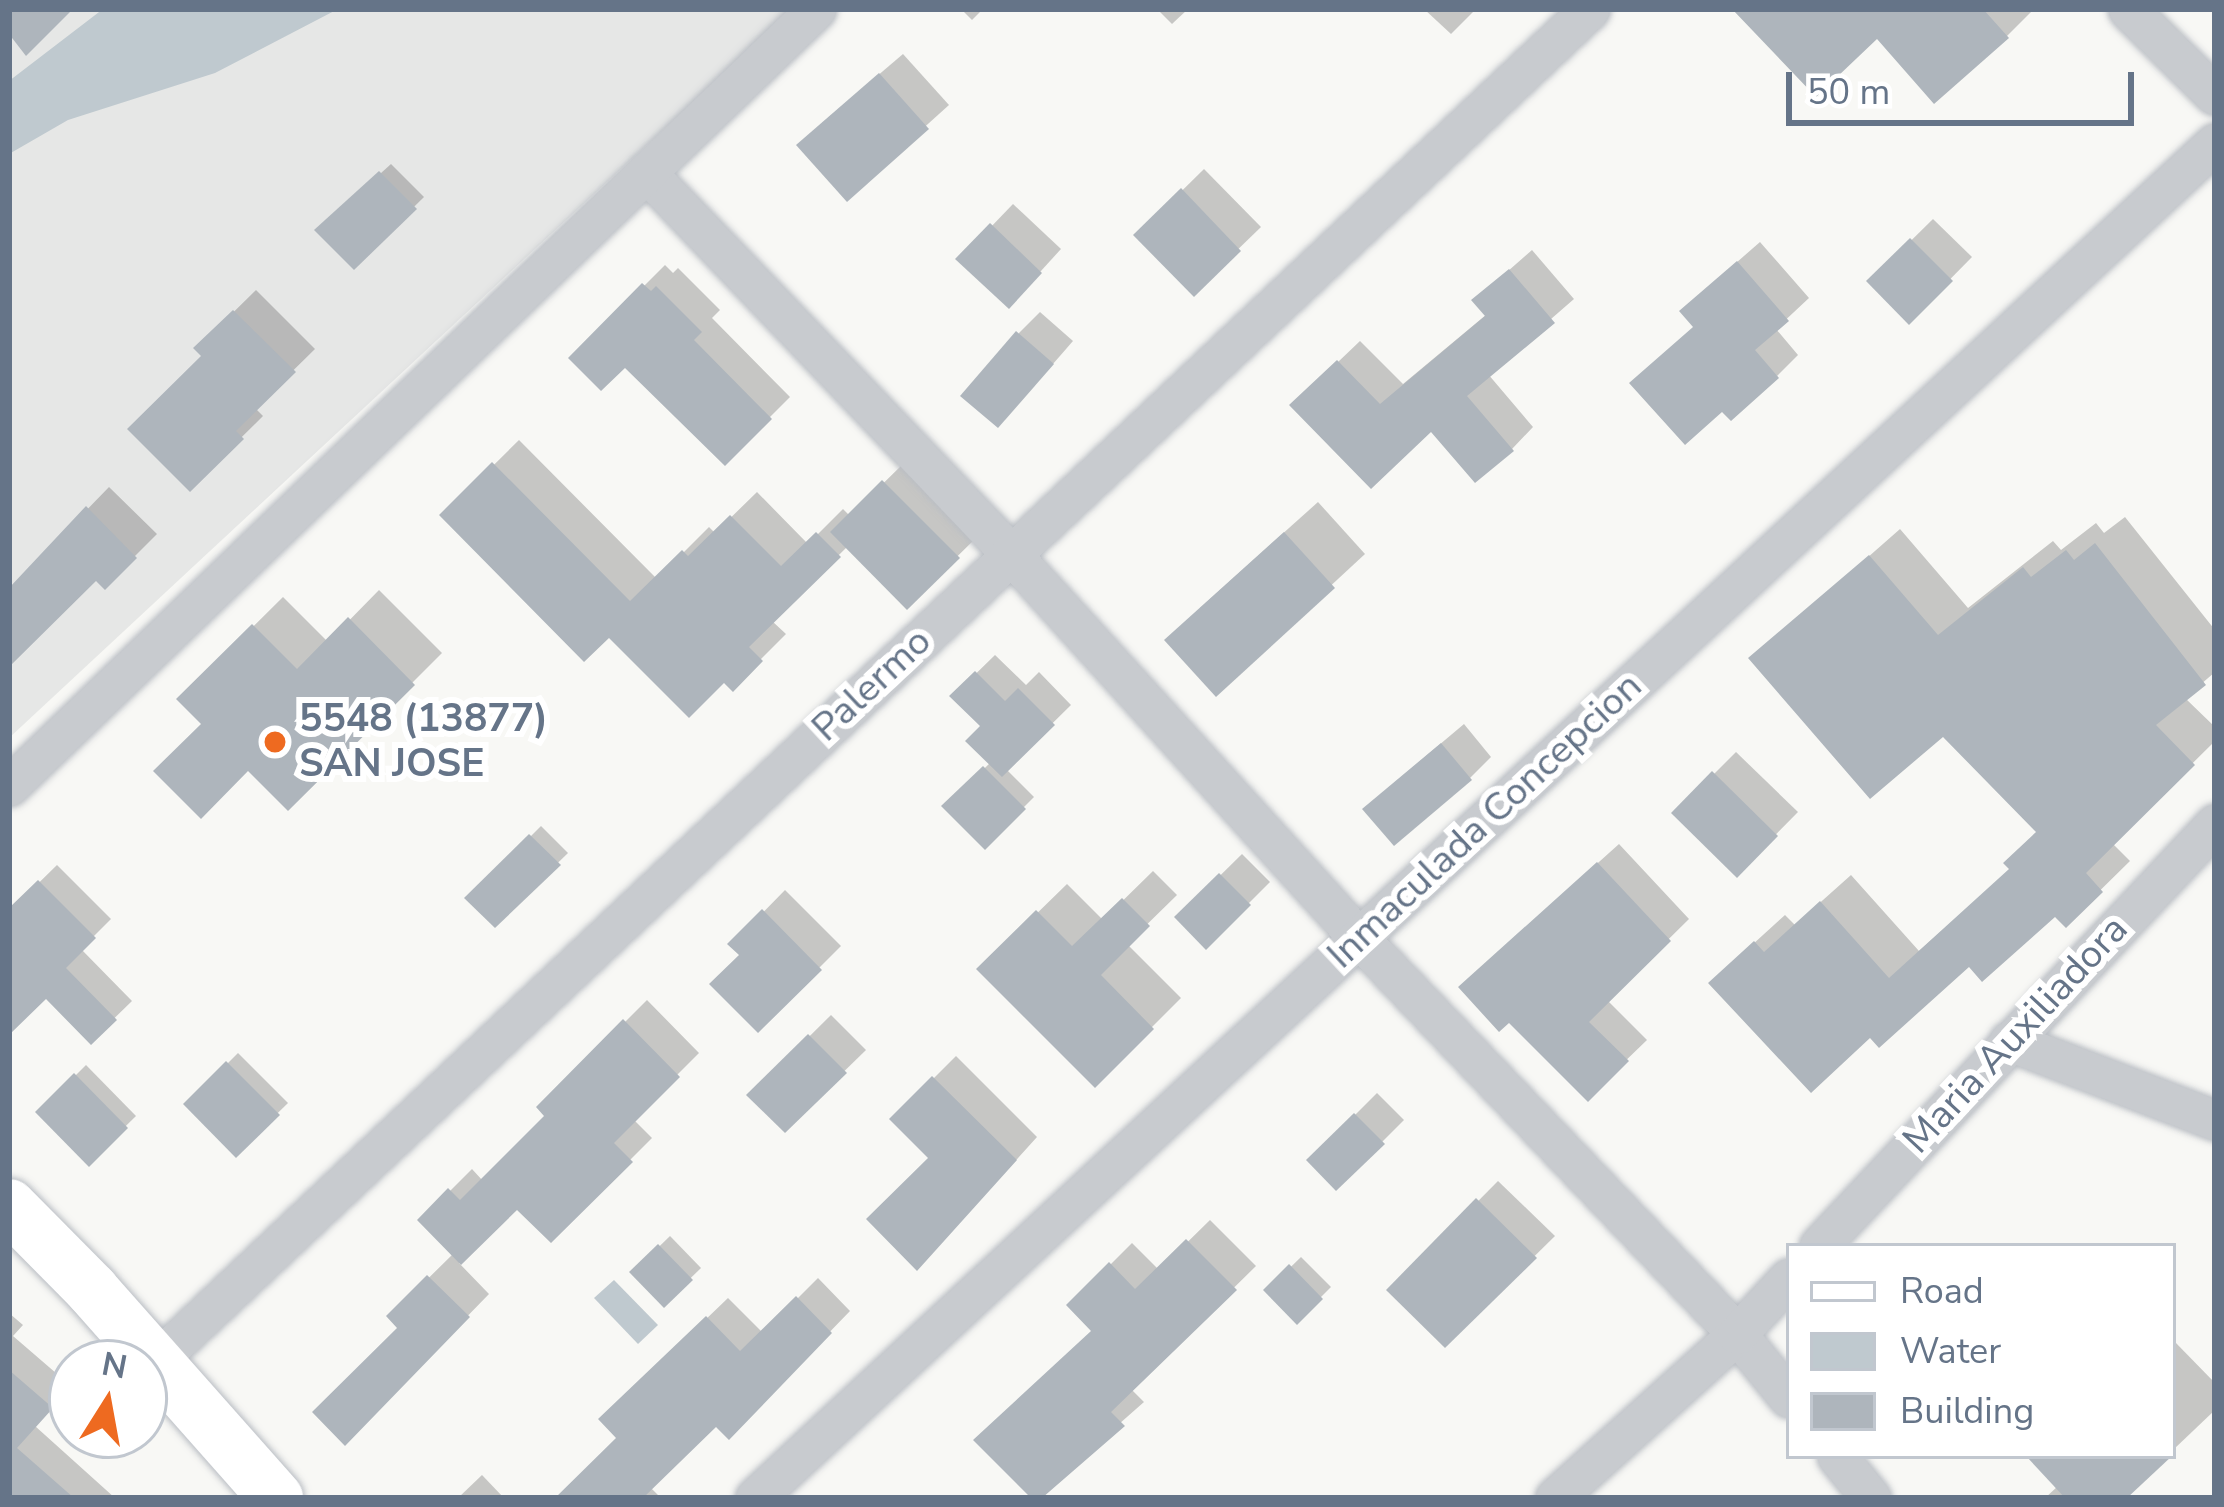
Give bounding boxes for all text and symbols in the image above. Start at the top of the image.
scale bar [1792,48,2140,122]
text: 50 m [1807,68,1890,117]
street label: Palermo [803,618,941,752]
street label: Inmaculada Concepcion [1318,663,1652,979]
place label: 5548 (13877) SAN JOSE [299,697,548,788]
marker: 5548 (13877) SAN JOSE [262,729,288,755]
street label: Maria Auxiliadora [1894,907,2138,1163]
legend [1786,1243,2176,1459]
text: Road [1900,1267,1984,1316]
text: Water [1900,1327,2001,1376]
north arrow [48,1339,168,1459]
text: N [98,1342,131,1391]
text: Building [1900,1387,2034,1436]

